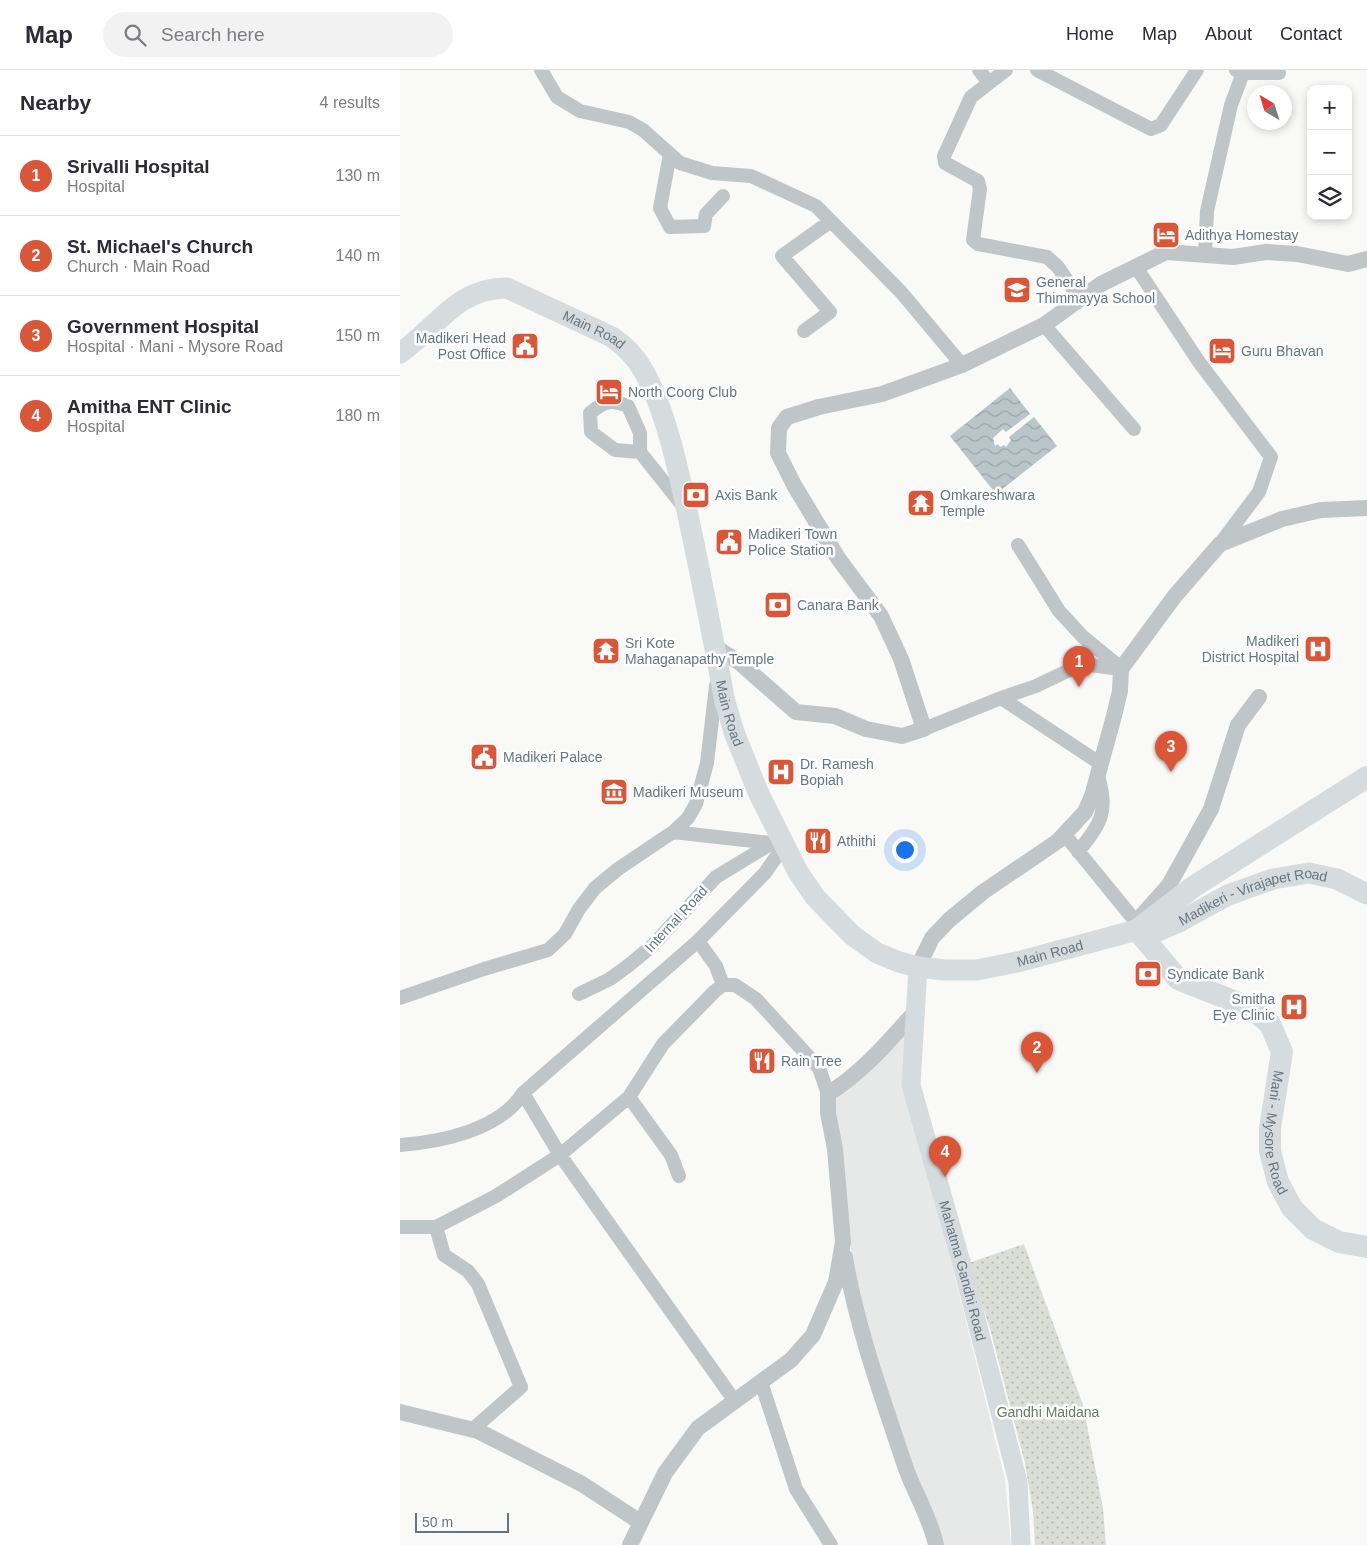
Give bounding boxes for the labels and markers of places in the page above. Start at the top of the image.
hotel icon: Adithya Homestay [1151,220,1181,250]
place label: Adithya Homestay [1185,227,1299,243]
place label: General Thimmayya School [1036,274,1155,306]
school or university icon: General Thimmayya School [1002,275,1032,305]
place label: Madikeri Head Post Office [416,330,506,362]
public building icon: Madikeri Head Post Office [510,331,540,361]
hotel icon: Guru Bhavan [1207,336,1237,366]
place label: Guru Bhavan [1241,343,1324,359]
hotel icon: North Coorg Club [594,377,624,407]
place label: North Coorg Club [628,384,737,400]
bank icon: Axis Bank [681,480,711,510]
place label: Axis Bank [715,487,778,503]
place label: Omkareshwara Temple [940,487,1035,519]
temple icon: Omkareshwara Temple [906,488,936,518]
place label: Madikeri Town Police Station [748,526,837,558]
public building icon: Madikeri Town Police Station [714,527,744,557]
bank icon: Canara Bank [763,590,793,620]
place label: Canara Bank [797,597,880,613]
place label: Madikeri District Hospital [1202,633,1299,665]
hospital icon: Madikeri District Hospital [1303,634,1333,664]
place label: Sri Kote Mahaganapathy Temple [625,635,774,667]
temple icon: Sri Kote Mahaganapathy Temple [591,636,621,666]
pin: 1 [1063,646,1095,687]
pin: 3 [1155,731,1187,772]
public building icon: Madikeri Palace [469,742,499,772]
place label: Madikeri Palace [503,749,603,765]
place label: Dr. Ramesh Bopiah [800,756,874,788]
hospital icon: Dr. Ramesh Bopiah [766,757,796,787]
museum icon: Madikeri Museum [599,777,629,807]
place label: Madikeri Museum [633,784,743,800]
restaurant icon: Athithi [803,826,833,856]
place label: Athithi [837,833,876,849]
bank icon: Syndicate Bank [1133,959,1163,989]
place label: Syndicate Bank [1167,966,1265,982]
place label: Smitha Eye Clinic [1213,991,1275,1023]
hospital icon: Smitha Eye Clinic [1279,992,1309,1022]
pin: 2 [1021,1032,1053,1073]
restaurant icon: Rain Tree [747,1046,777,1076]
place label: Rain Tree [781,1053,842,1069]
pin: 4 [929,1136,961,1177]

